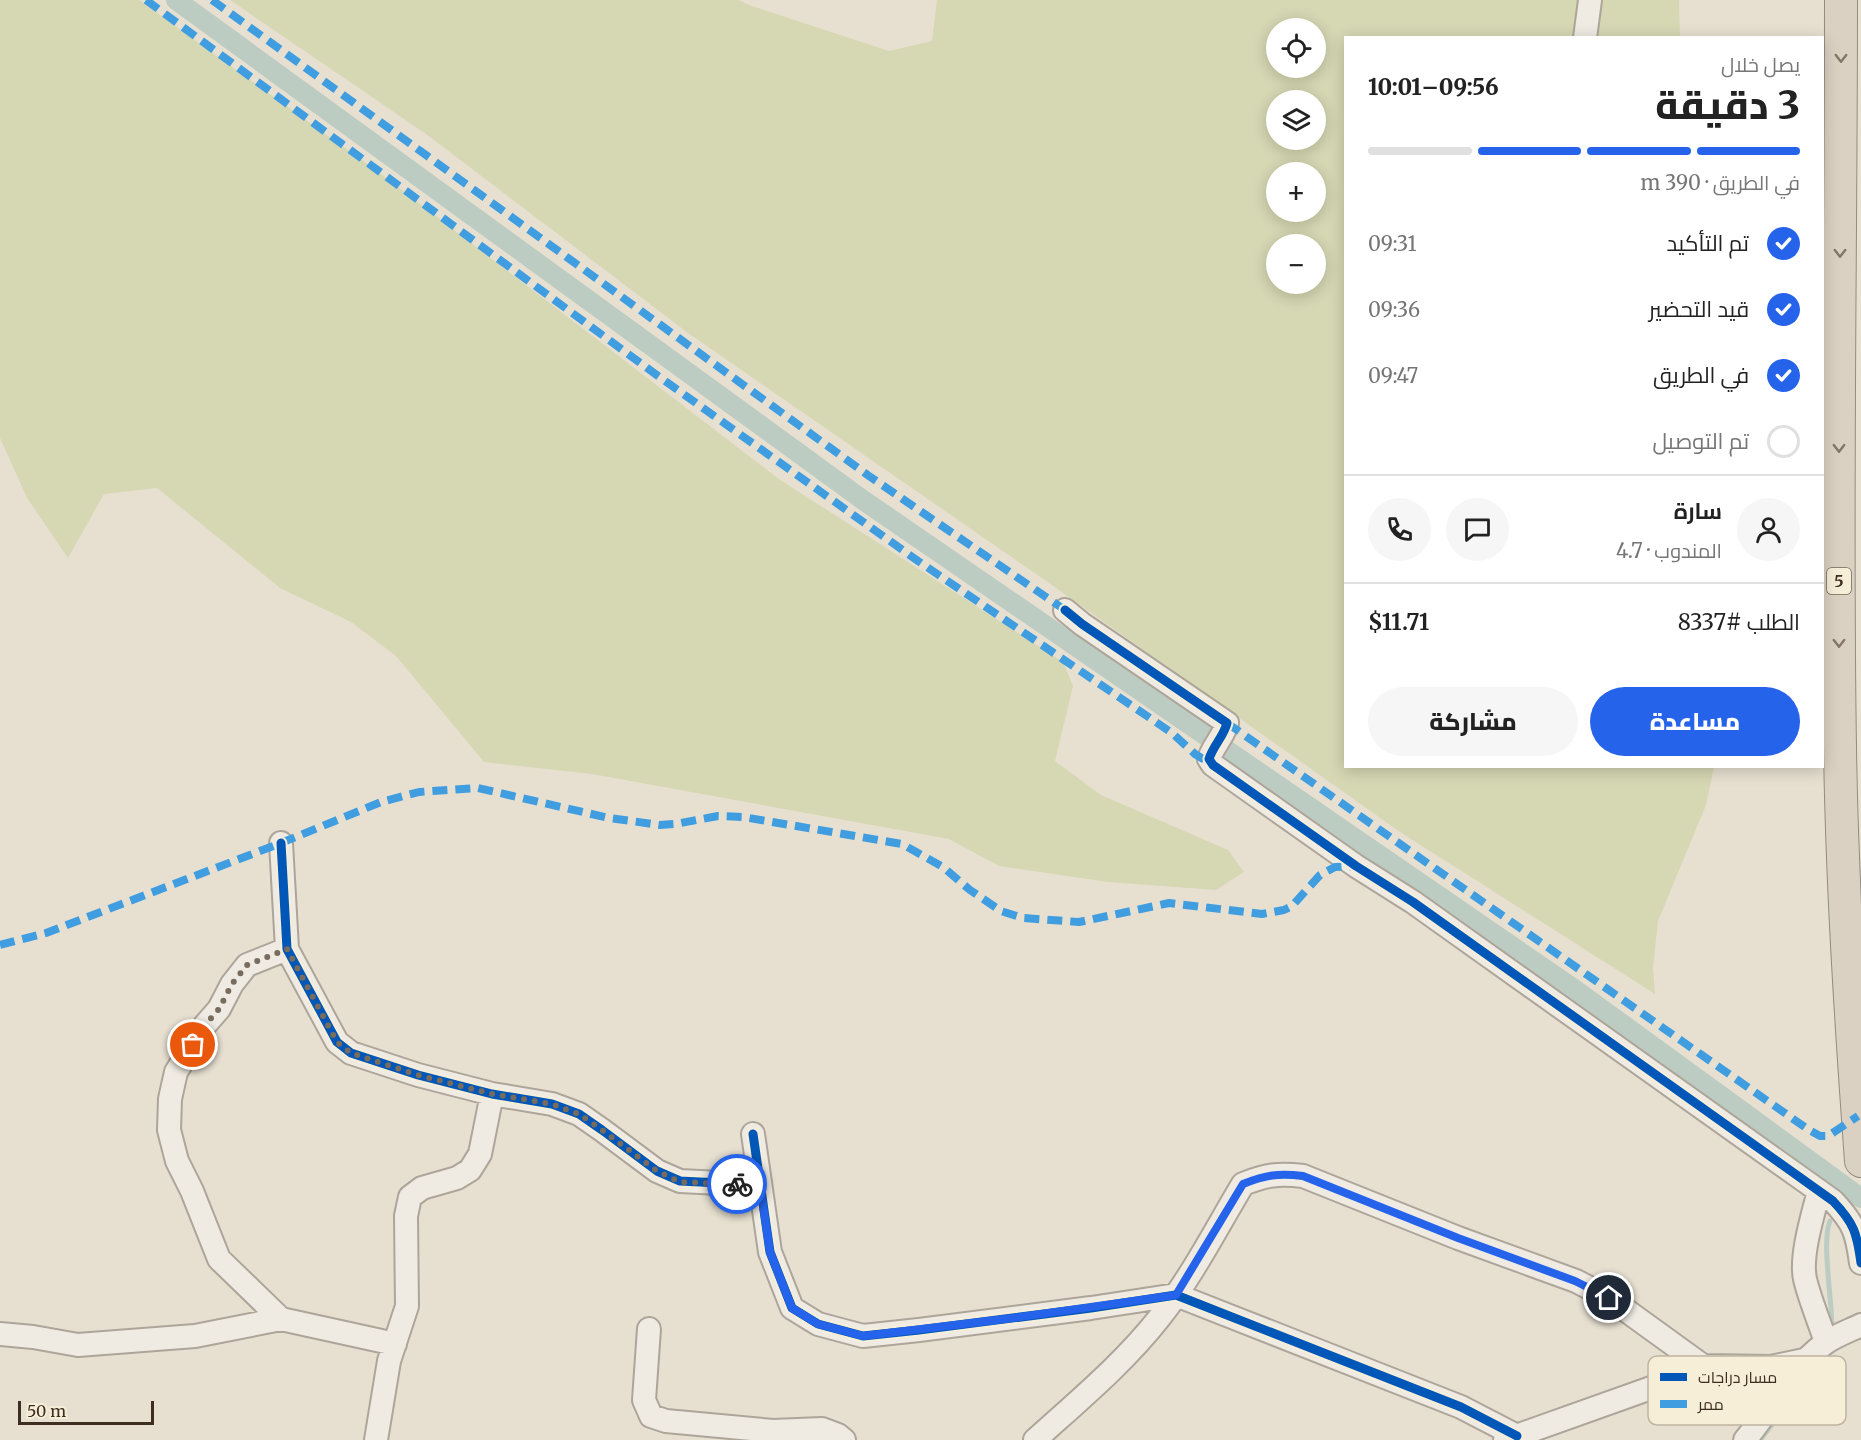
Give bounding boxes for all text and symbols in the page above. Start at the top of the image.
map controls [1266,18,1326,294]
button: locate [1266,18,1326,78]
text: يصل خلال [1721,52,1800,77]
one-way arrow [1835,54,1847,63]
text: 09:56–10:01 [1368,73,1499,101]
text: 3 دقيقة [1655,81,1800,130]
button: layers [1266,90,1326,150]
button: + [1266,162,1326,222]
text: في الطريق · 390 m [1640,170,1800,195]
icon: check [1767,227,1800,260]
text: تم التأكيد [1666,229,1749,257]
text: 09:31 [1368,231,1416,256]
button: − [1266,234,1326,294]
one-way arrow [1834,249,1846,258]
icon: check [1767,293,1800,326]
text: قيد التحضير [1649,295,1749,323]
text: 09:36 [1368,297,1420,322]
icon: check [1767,359,1800,392]
text: في الطريق [1653,361,1749,389]
text: 09:47 [1368,363,1418,388]
text: تم التوصيل [1652,427,1749,455]
one-way arrow [1833,444,1845,453]
text: سارة [1674,497,1722,525]
button: phone [1368,498,1431,561]
button: chat [1446,498,1509,561]
button: person [1737,498,1800,561]
text: المندوب · 4.7 [1616,538,1722,563]
road number: 5 [1827,568,1851,594]
text: $11.71 [1368,608,1429,636]
text: الطلب #8337 [1678,608,1800,636]
one-way arrow [1833,639,1845,648]
button: مشاركة [1368,687,1578,756]
button: مساعدة [1590,687,1800,756]
pin [167,1019,218,1070]
icon: bag [176,1028,209,1061]
courier [707,1154,767,1214]
icon: bike [721,1168,754,1201]
pin [1583,1272,1634,1323]
icon: home [1592,1281,1625,1314]
legend [1648,1356,1846,1425]
text: مسار دراجات [1698,1367,1777,1387]
text: ممر [1697,1394,1724,1414]
scale bar [18,1398,154,1426]
text: 50 m [27,1401,66,1421]

